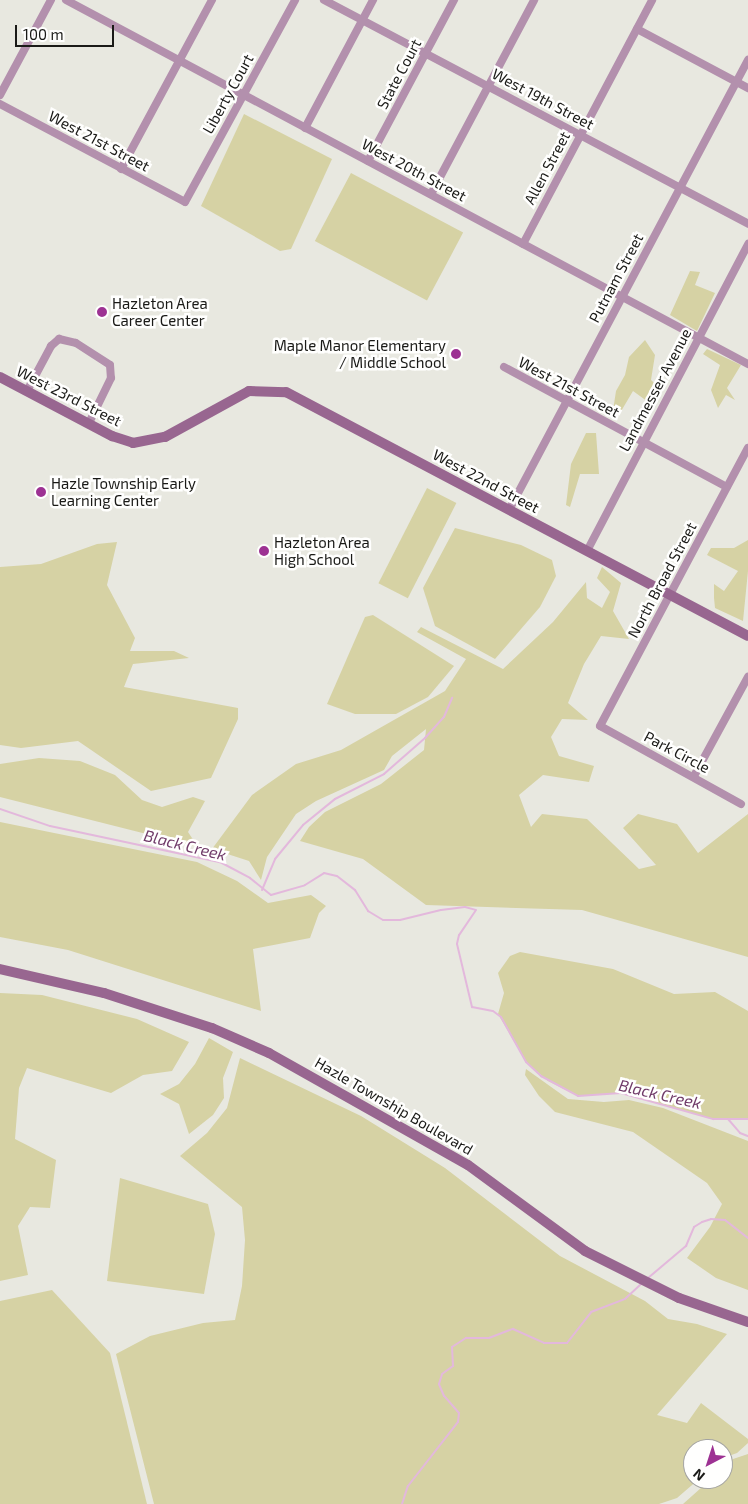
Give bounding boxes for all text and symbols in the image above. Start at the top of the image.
scale bar [18,15,116,47]
text: 100 m [23,25,64,43]
street label: State Court [373,36,425,112]
street label: Liberty Court [199,51,257,137]
street label: West 19th Street [489,65,597,133]
street label: West 21st Street [46,107,152,175]
street label: Allen Street [520,128,574,208]
street label: West 20th Street [359,135,469,205]
street label: Putnam Street [585,230,647,326]
place label: Hazleton Area Career Center [112,294,208,329]
marker: Hazleton Area Career Center [96,306,108,318]
street label: Landmesser Avenue [615,325,695,455]
place label: Maple Manor Elementary / Middle School [273,336,446,371]
marker: Maple Manor Elementary / Middle School [450,348,462,360]
street label: West 21st Street [516,353,622,421]
street label: West 23rd Street [14,362,124,430]
street label: West 22nd Street [430,445,542,517]
place label: Hazle Township Early Learning Center [51,474,196,509]
marker: Hazle Township Early Learning Center [35,486,47,498]
street label: North Broad Street [624,519,700,641]
place label: Hazleton Area High School [274,533,370,568]
marker: Hazleton Area High School [258,545,270,557]
street label: Park Circle [641,727,713,777]
water label: Black Creek [142,826,228,864]
street label: Hazle Township Boulevard [312,1053,476,1159]
water label: Black Creek [617,1075,703,1113]
north arrow [683,1439,733,1489]
text: N [689,1465,708,1485]

